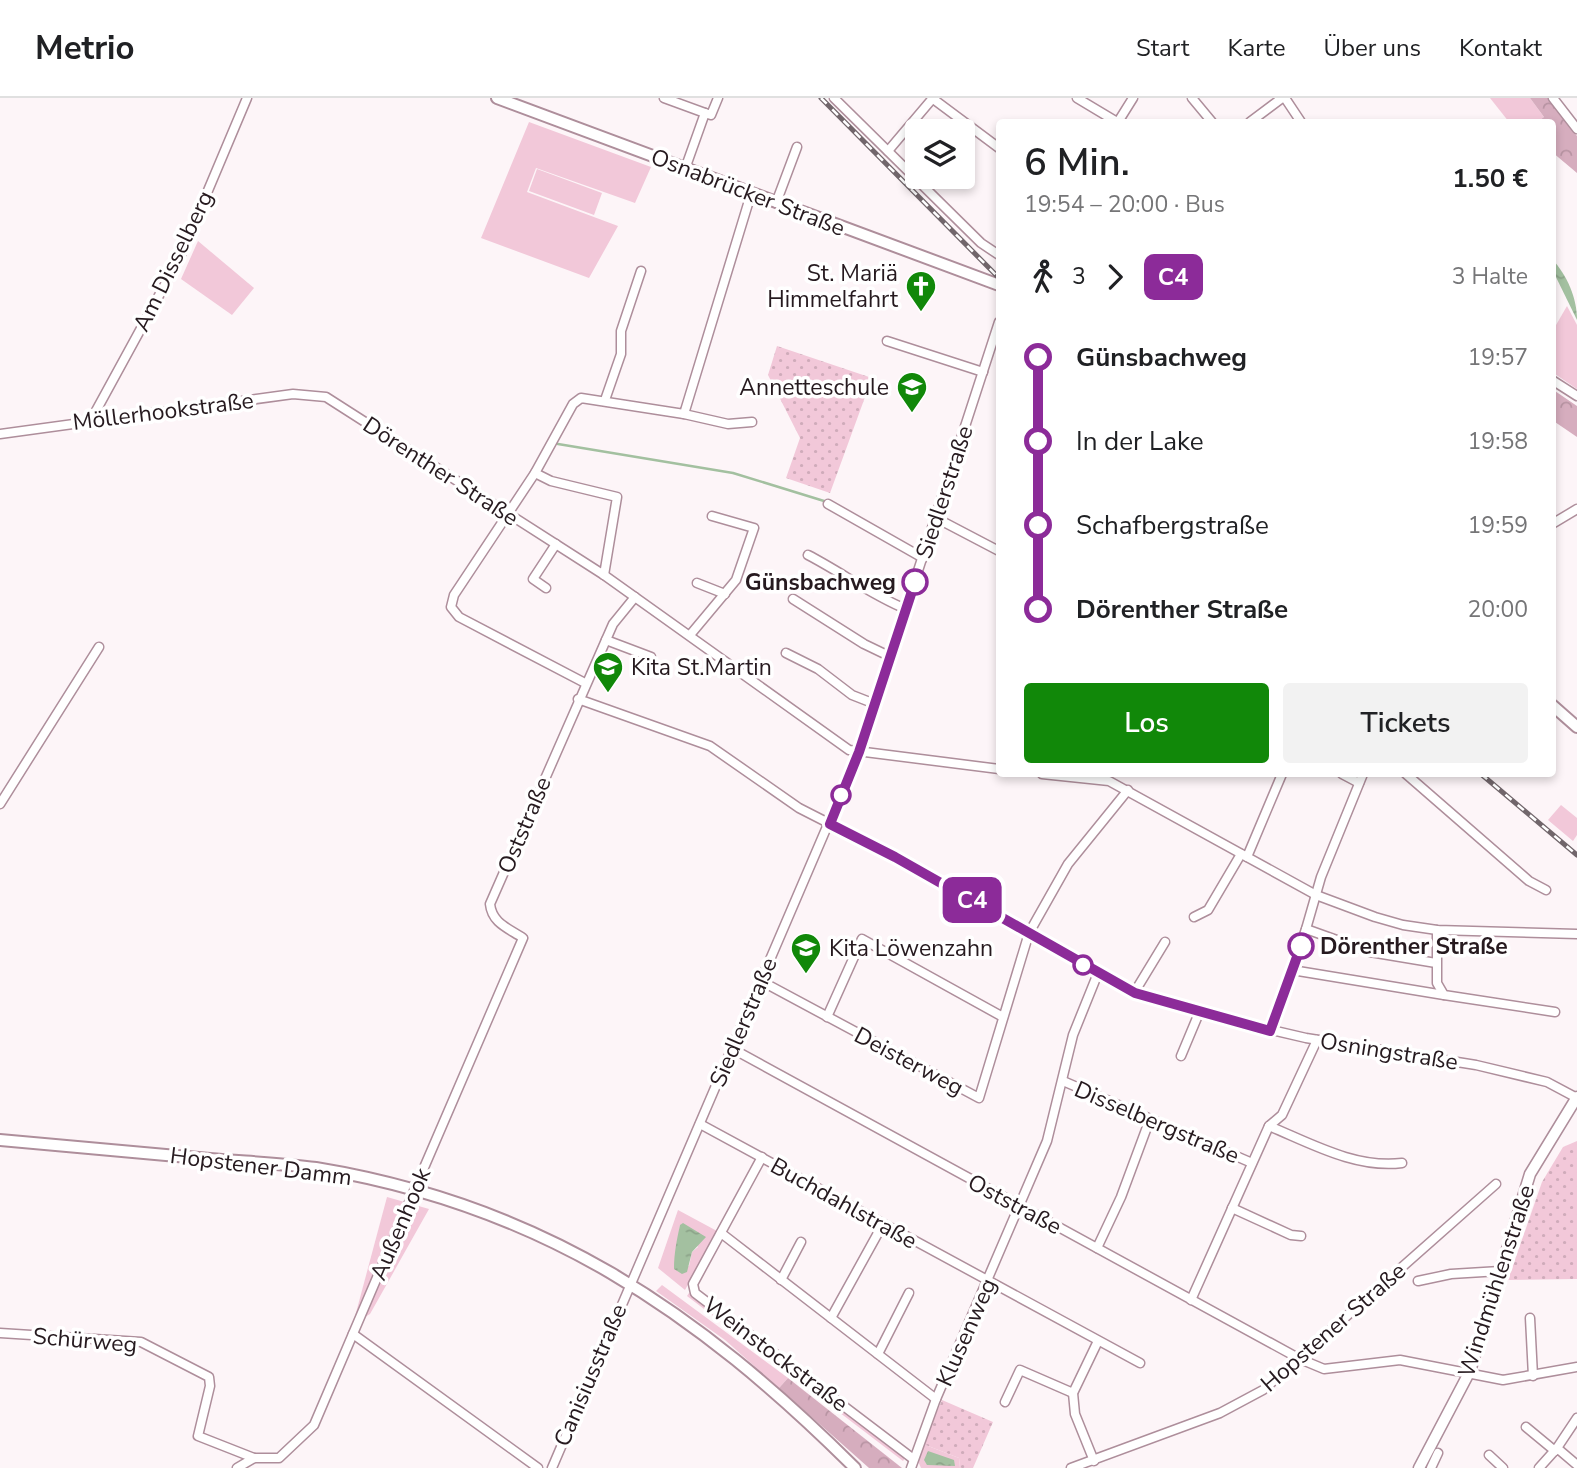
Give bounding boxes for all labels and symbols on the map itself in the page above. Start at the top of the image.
street label: Osnabrücker Straße [646,141,849,244]
street label: Am Disselberg [126,186,221,337]
place label: St. Mariä Himmelfahrt [767,258,899,315]
church icon: St. Mariä Himmelfahrt [904,269,938,313]
school or university icon: Annetteschule [895,370,929,414]
place label: Annetteschule [739,372,889,403]
street label: Möllerhookstraße [71,385,255,438]
street label: Dörenther Straße [357,410,524,533]
street label: Siedlerstraße [908,422,981,563]
place label: Günsbachweg [745,567,896,598]
marker: Günsbachweg [902,569,928,595]
school or university icon: Kita St.Martin [591,650,625,694]
place label: Kita St.Martin [631,652,772,683]
street label: Oststraße [490,772,559,878]
unlabelled marker [831,785,851,805]
line badge: C4 [940,877,1004,923]
school or university icon: Kita Löwenzahn [789,931,823,975]
place label: Dörenther Straße [1320,931,1508,962]
place label: Kita Löwenzahn [829,933,993,964]
marker: Dörenther Straße [1288,933,1314,959]
street label: Siedlerstraße [702,953,785,1092]
unlabelled marker [1073,955,1093,975]
street label: Deisterweg [849,1020,969,1103]
street label: Osningstraße [1318,1025,1460,1078]
street label: Disselbergstraße [1070,1074,1244,1171]
street label: Hopstener Damm [168,1140,354,1193]
street label: Buchdahlstraße [765,1150,923,1257]
street label: Außenhook [363,1163,438,1285]
street label: Oststraße [962,1167,1067,1242]
street label: Windmühlenstraße [1451,1181,1542,1381]
street label: Hopstener Straße [1254,1256,1413,1399]
street label: Klusenweg [929,1273,1004,1391]
street label: Weinstockstraße [697,1290,854,1419]
street label: Canisiusstraße [547,1299,634,1451]
street label: Schürweg [32,1320,138,1360]

